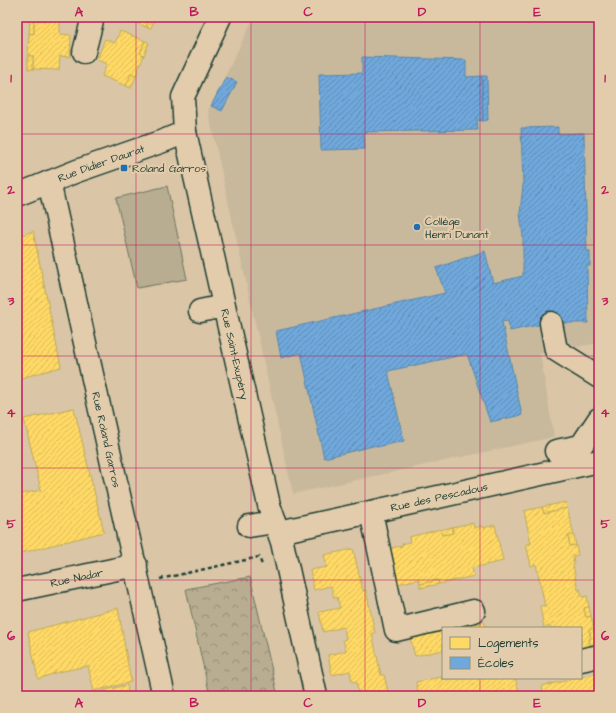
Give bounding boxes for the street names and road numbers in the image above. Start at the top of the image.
street label: Rue Didier Daurat [56,140,147,185]
street label: Rue Saint-Exupéry [218,307,253,401]
street label: Rue Roland Garros [89,390,125,489]
street label: Rue des Pescadous [389,478,490,515]
street label: Rue Nadar [49,565,104,590]

